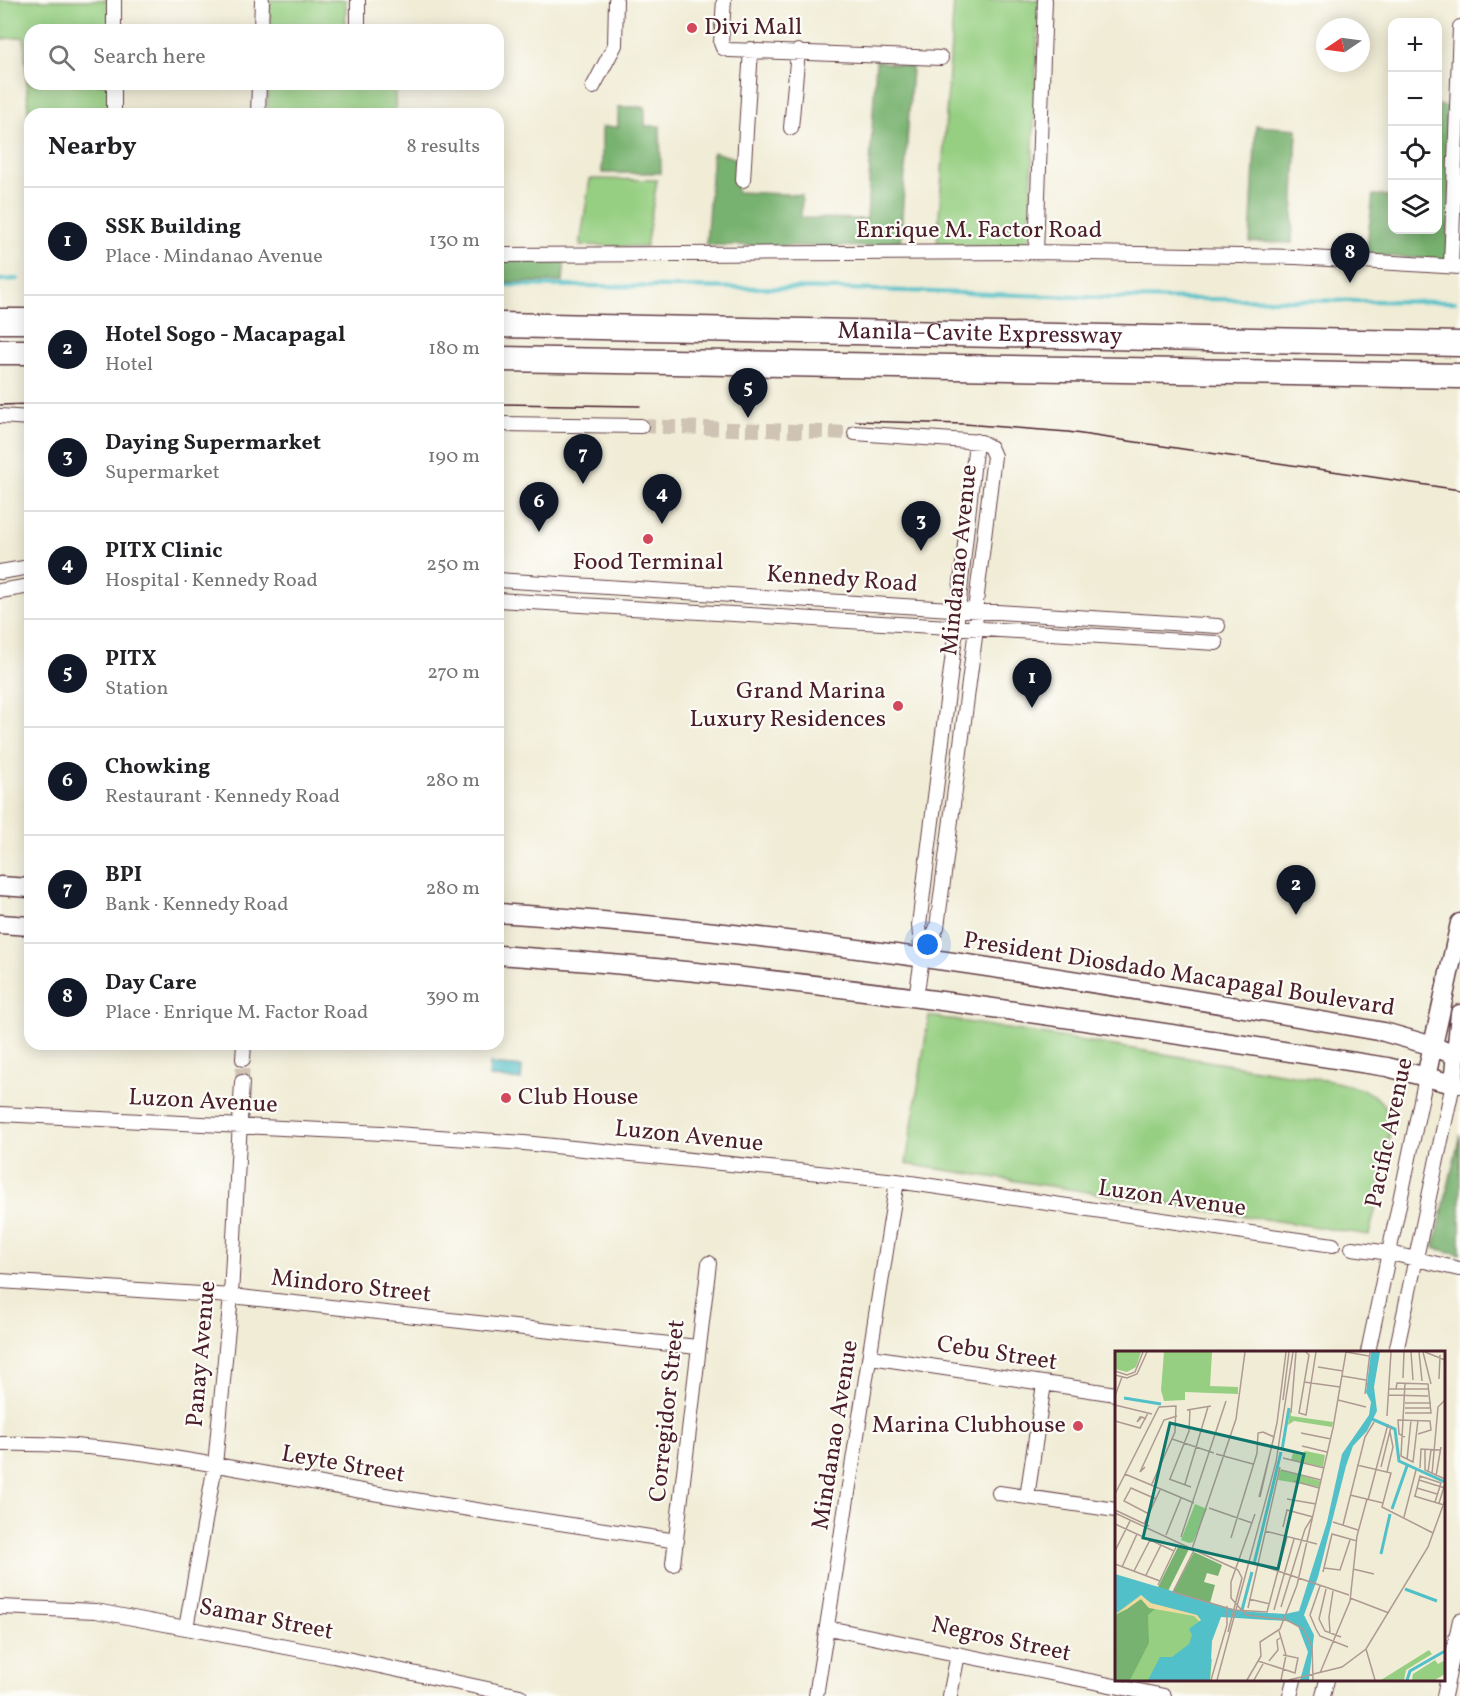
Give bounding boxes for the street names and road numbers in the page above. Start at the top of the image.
street label: Enrique M. Factor Road [856,214,1102,248]
street label: Manila–Cavite Expressway [837,315,1123,354]
street label: Mindanao Avenue [933,463,987,657]
street label: Kennedy Road [765,558,919,602]
street label: President Diosdado Macapagal Boulevard [961,924,1397,1026]
street label: Pacific Avenue [1357,1055,1423,1211]
street label: Luzon Avenue [128,1081,278,1123]
street label: Luzon Avenue [613,1112,765,1162]
street label: Luzon Avenue [1096,1172,1248,1226]
street label: Mindoro Street [269,1262,433,1312]
street label: Panay Avenue [179,1279,225,1429]
street label: Corregidor Street [642,1318,694,1504]
street label: Cebu Street [934,1328,1060,1380]
street label: Mindanao Avenue [804,1338,868,1532]
street label: Leyte Street [279,1437,407,1493]
street label: Samar Street [196,1590,336,1650]
street label: Negros Street [928,1609,1074,1671]

